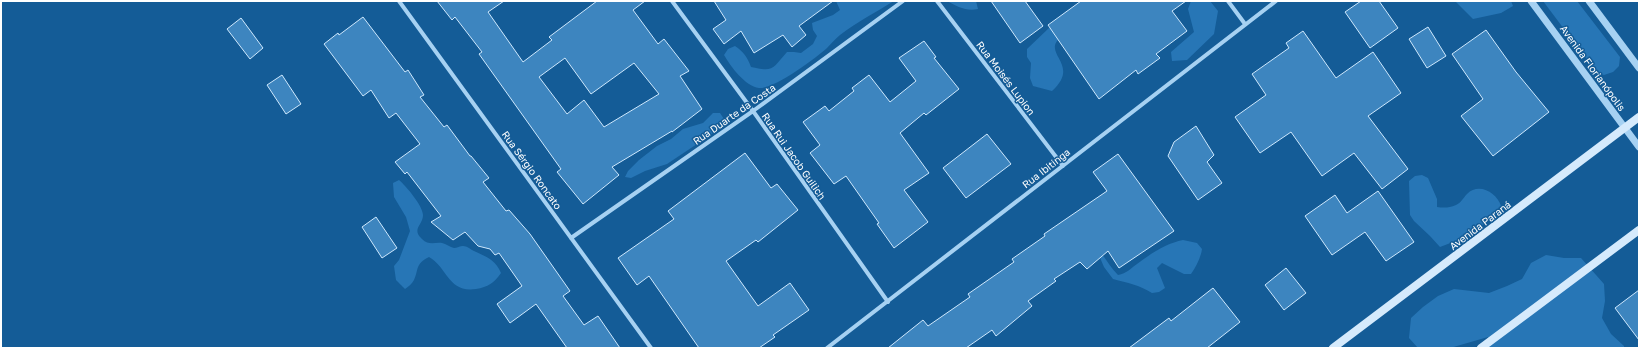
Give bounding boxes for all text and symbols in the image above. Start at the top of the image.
street label: Avenida Florianópolis [1558,23,1628,113]
street label: Rua Moisés Lupion [974,39,1038,117]
street label: Rua Duarte da Costa [690,81,778,147]
street label: Rua Rui Jacob Guilich [759,110,829,202]
street label: Rua Sérgio Roncato [500,128,564,212]
street label: Rua Ibitinga [1020,146,1072,190]
street label: Avenida Paraná [1447,198,1513,252]

